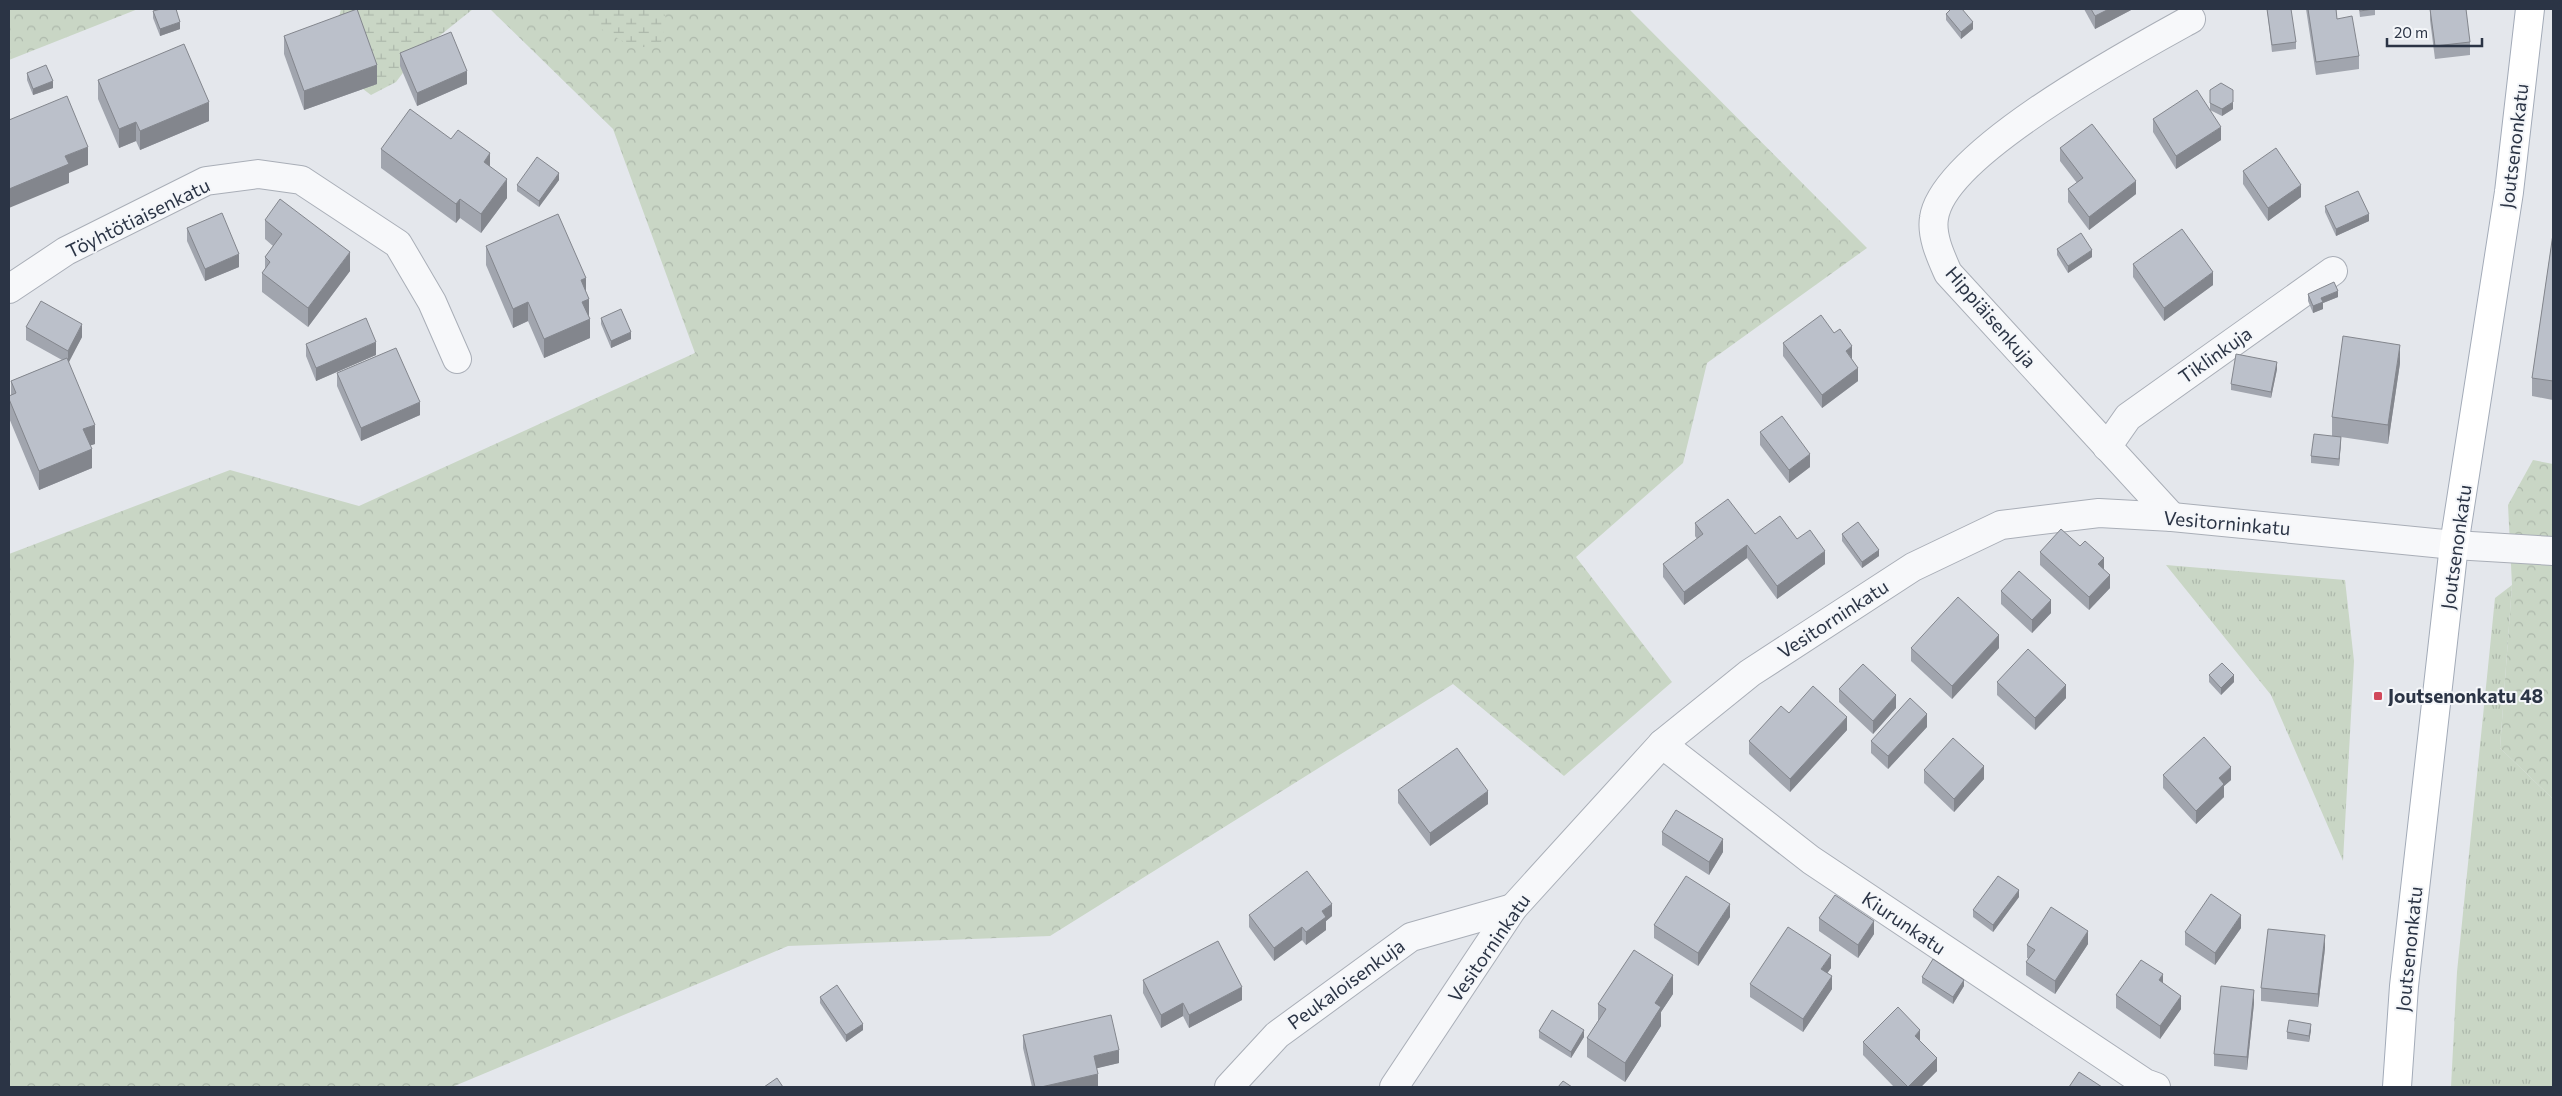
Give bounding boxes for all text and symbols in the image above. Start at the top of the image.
scale bar [2387,15,2482,47]
text: 20 m [2394,23,2428,41]
street label: Joutsenonkatu [2494,82,2533,210]
street label: Töyhtötiaisenkatu [62,173,213,262]
street label: Hippiäisenkuja [1941,261,2042,372]
street label: Tiklinkuja [2174,321,2256,388]
street label: Joutsenonkatu [2435,483,2476,611]
street label: Vesitorninkatu [2163,506,2291,539]
street label: Vesitorninkatu [1773,574,1892,663]
place label: Joutsenonkatu 48 [2388,684,2543,707]
marker: Joutsenonkatu 48 [2372,690,2384,702]
street label: Joutsenonkatu [2390,885,2427,1013]
street label: Kiurunkatu [1858,886,1950,959]
street label: Vesitorninkatu [1443,889,1534,1006]
street label: Peukaloisenkuja [1283,934,1409,1034]

